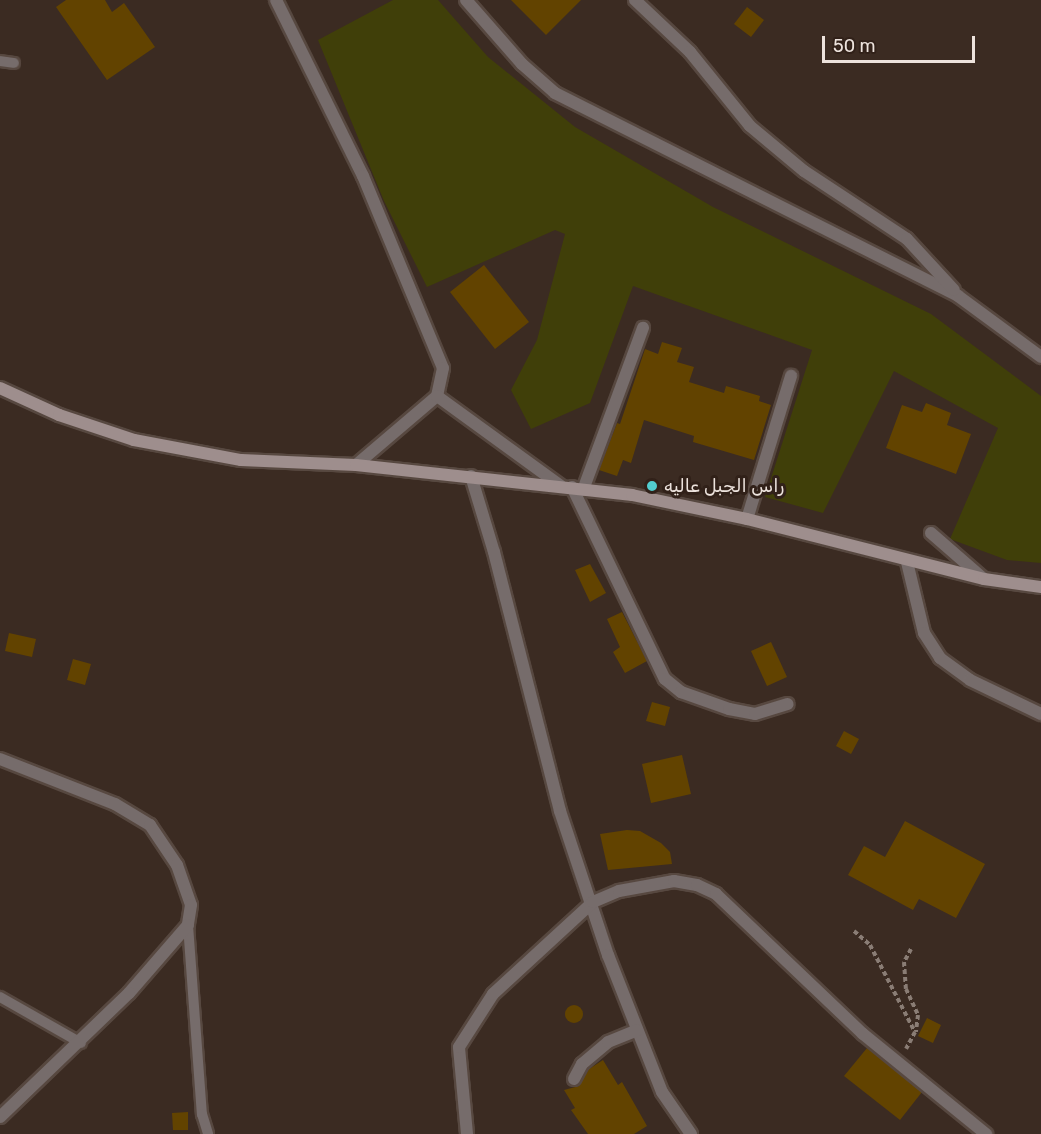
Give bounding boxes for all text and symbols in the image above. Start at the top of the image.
scale bar [825,24,978,62]
text: 50 m [833,35,876,57]
place label: راس الجبل عاليه [664,475,784,497]
marker: راس الجبل عاليه [645,479,659,493]

